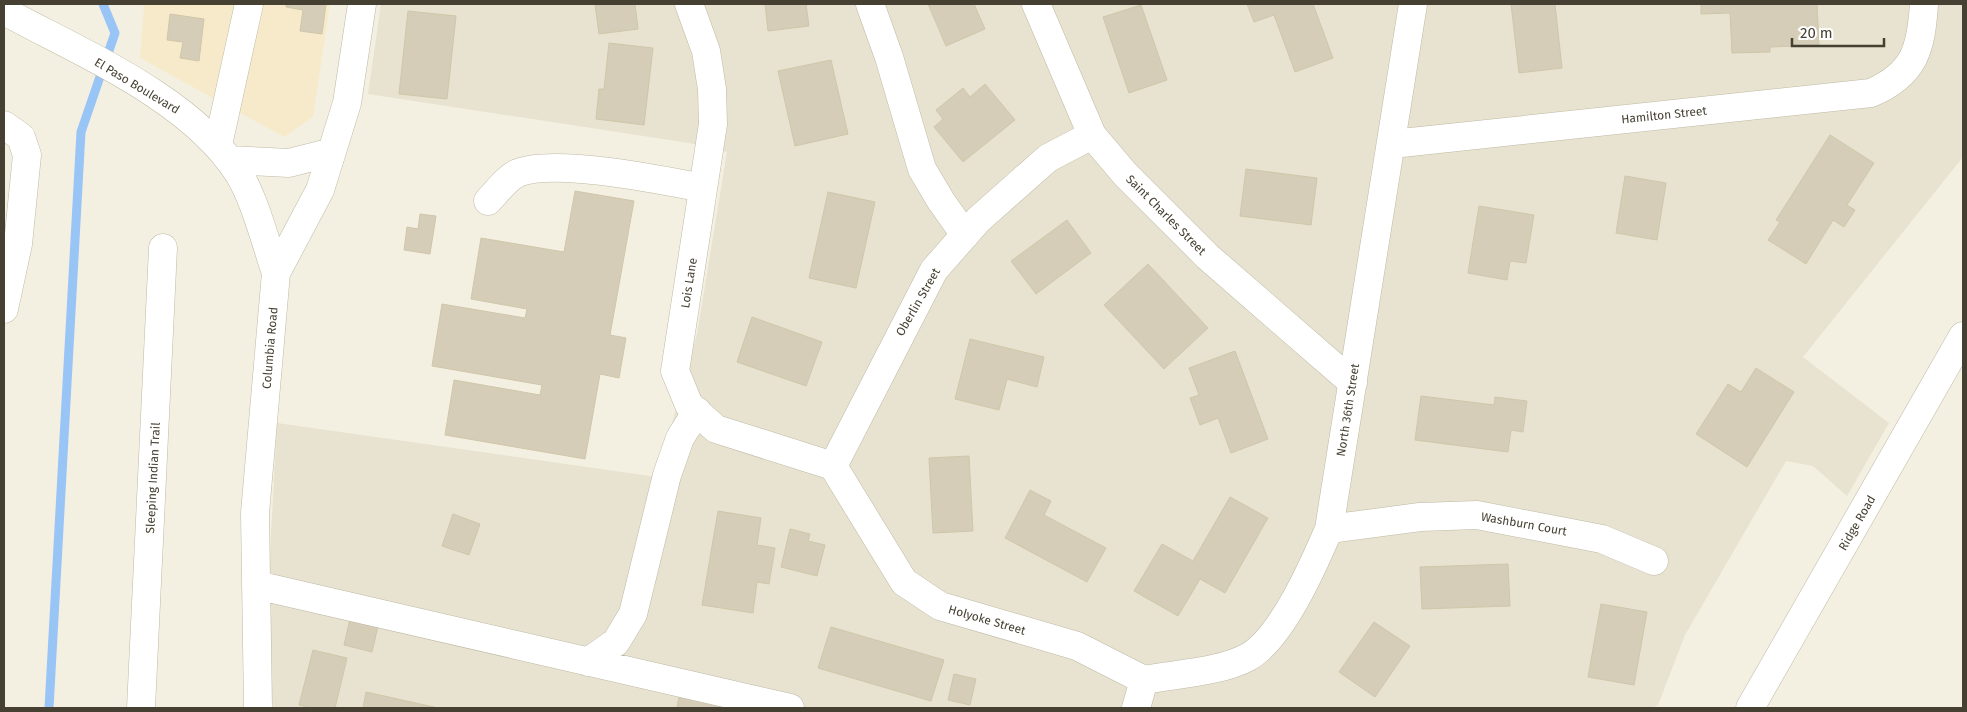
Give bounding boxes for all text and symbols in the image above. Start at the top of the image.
scale bar [1792,15,1884,47]
text: 20 m [1800,24,1833,42]
street label: El Paso Boulevard [92,55,182,117]
street label: Hamilton Street [1621,103,1708,126]
street label: Saint Charles Street [1123,172,1209,258]
street label: Lois Lane [678,257,700,309]
street label: Oberlin Street [893,265,943,339]
street label: Columbia Road [259,306,281,390]
street label: North 36th Street [1334,362,1362,457]
street label: Sleeping Indian Trail [143,422,163,534]
street label: Ridge Road [1836,493,1878,553]
street label: Washburn Court [1480,510,1569,539]
street label: Holyoke Street [947,602,1028,638]

